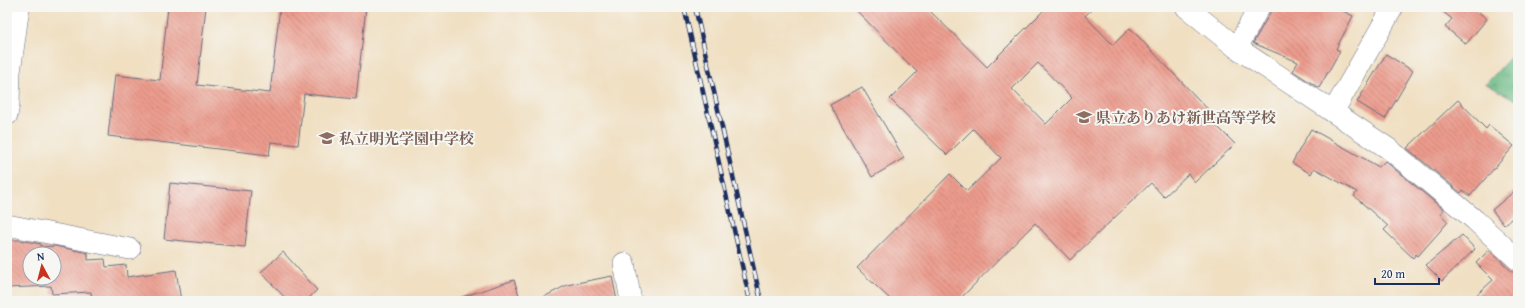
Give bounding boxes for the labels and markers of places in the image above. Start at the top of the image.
place label: 県立ありあけ新世高等学校 [1096,107,1276,128]
school or university icon: 県立ありあけ新世高等学校 [1075,108,1093,126]
place label: 私立明光学園中学校 [339,128,474,149]
school or university icon: 私立明光学園中学校 [318,129,336,147]

